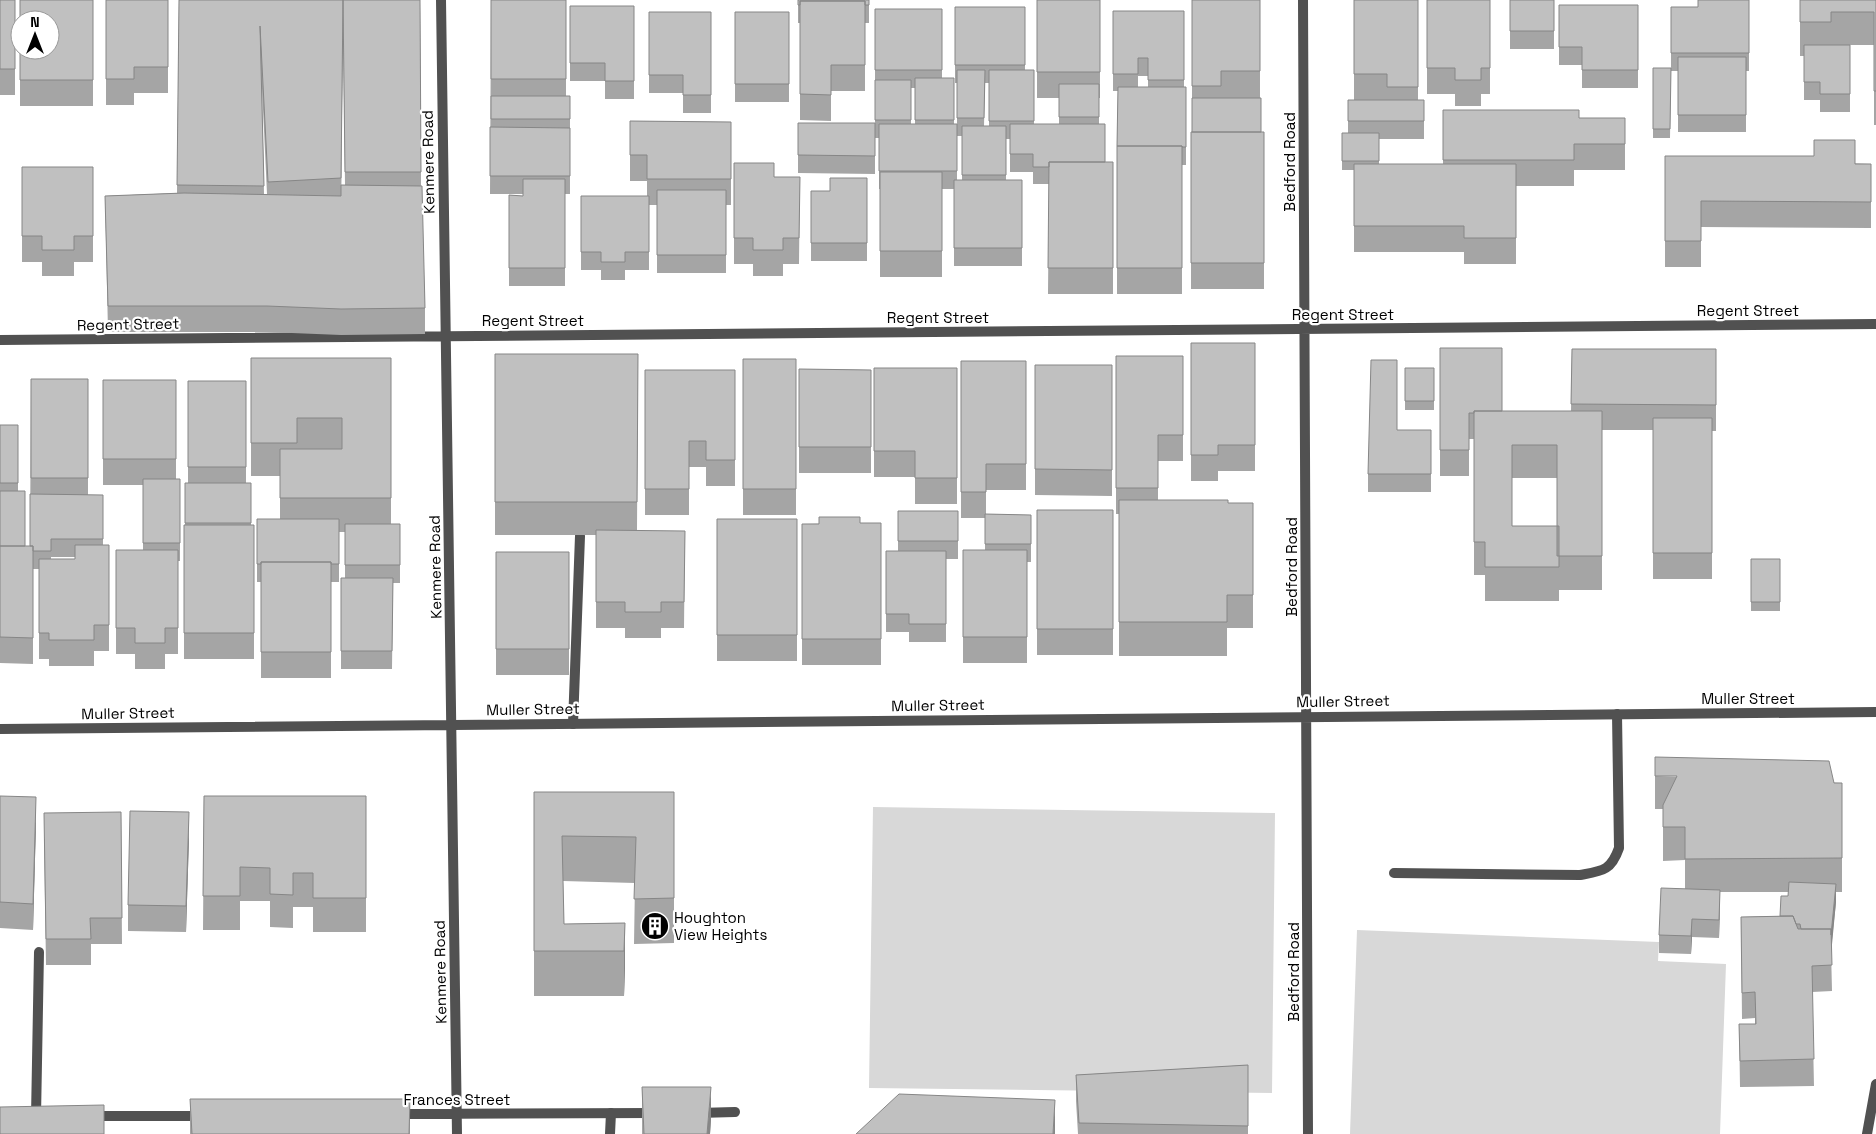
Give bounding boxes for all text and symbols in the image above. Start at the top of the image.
north arrow [10,10,60,60]
text: N [30,13,40,31]
street label: Kenmere Road [418,110,438,214]
street label: Bedford Road [1280,112,1299,212]
street label: Regent Street [1697,301,1799,320]
street label: Regent Street [1292,305,1394,324]
street label: Regent Street [887,308,989,327]
street label: Regent Street [482,311,584,330]
street label: Regent Street [77,314,179,334]
street label: Kenmere Road [425,515,445,619]
street label: Bedford Road [1282,517,1301,617]
street label: Muller Street [1701,689,1795,708]
street label: Muller Street [1296,691,1390,711]
street label: Muller Street [891,695,985,715]
street label: Muller Street [486,699,580,719]
street label: Muller Street [81,703,175,723]
place label: Houghton View Heights [674,908,767,944]
building icon: Houghton View Heights [640,911,670,941]
street label: Kenmere Road [430,920,450,1024]
street label: Bedford Road [1284,922,1303,1022]
street label: Frances Street [404,1090,510,1109]

